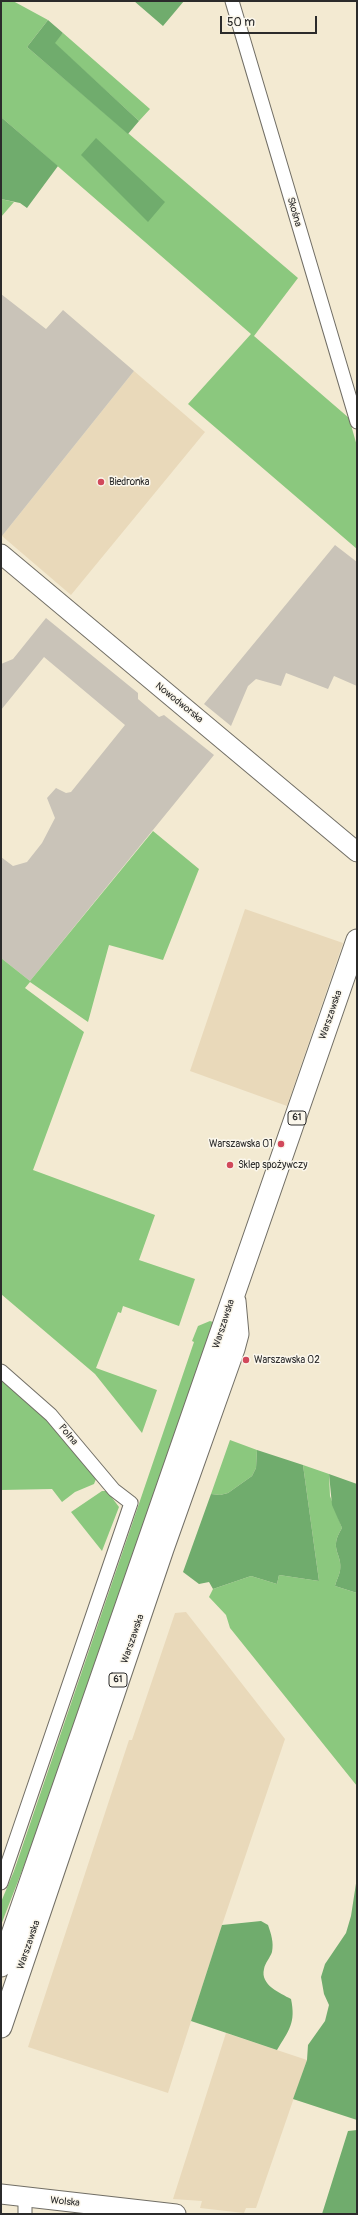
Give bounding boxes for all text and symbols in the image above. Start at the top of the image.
scale bar [222,8,319,34]
text: 50 m [227,15,255,30]
street label: Skośna [284,196,304,228]
place label: Biedronka [109,476,149,488]
marker: Biedronka [96,477,106,487]
street label: Nowodworska [153,680,205,726]
street label: Warszawska [317,989,345,1041]
road number: 61 [288,1111,306,1125]
place label: Warszawska 01 [209,1138,273,1150]
marker: Warszawska 01 [276,1139,286,1149]
place label: Sklep spożywczy [238,1159,308,1171]
marker: Sklep spożywczy [225,1160,235,1170]
street label: Warszawska [210,1298,238,1350]
place label: Warszawska 02 [254,1354,320,1366]
marker: Warszawska 02 [241,1355,251,1365]
street label: Polna [56,1422,80,1448]
street label: Warszawska [119,1613,147,1665]
road number: 61 [109,1673,127,1687]
street label: Warszawska [15,1919,43,1971]
street label: Wolska [50,2194,80,2210]

